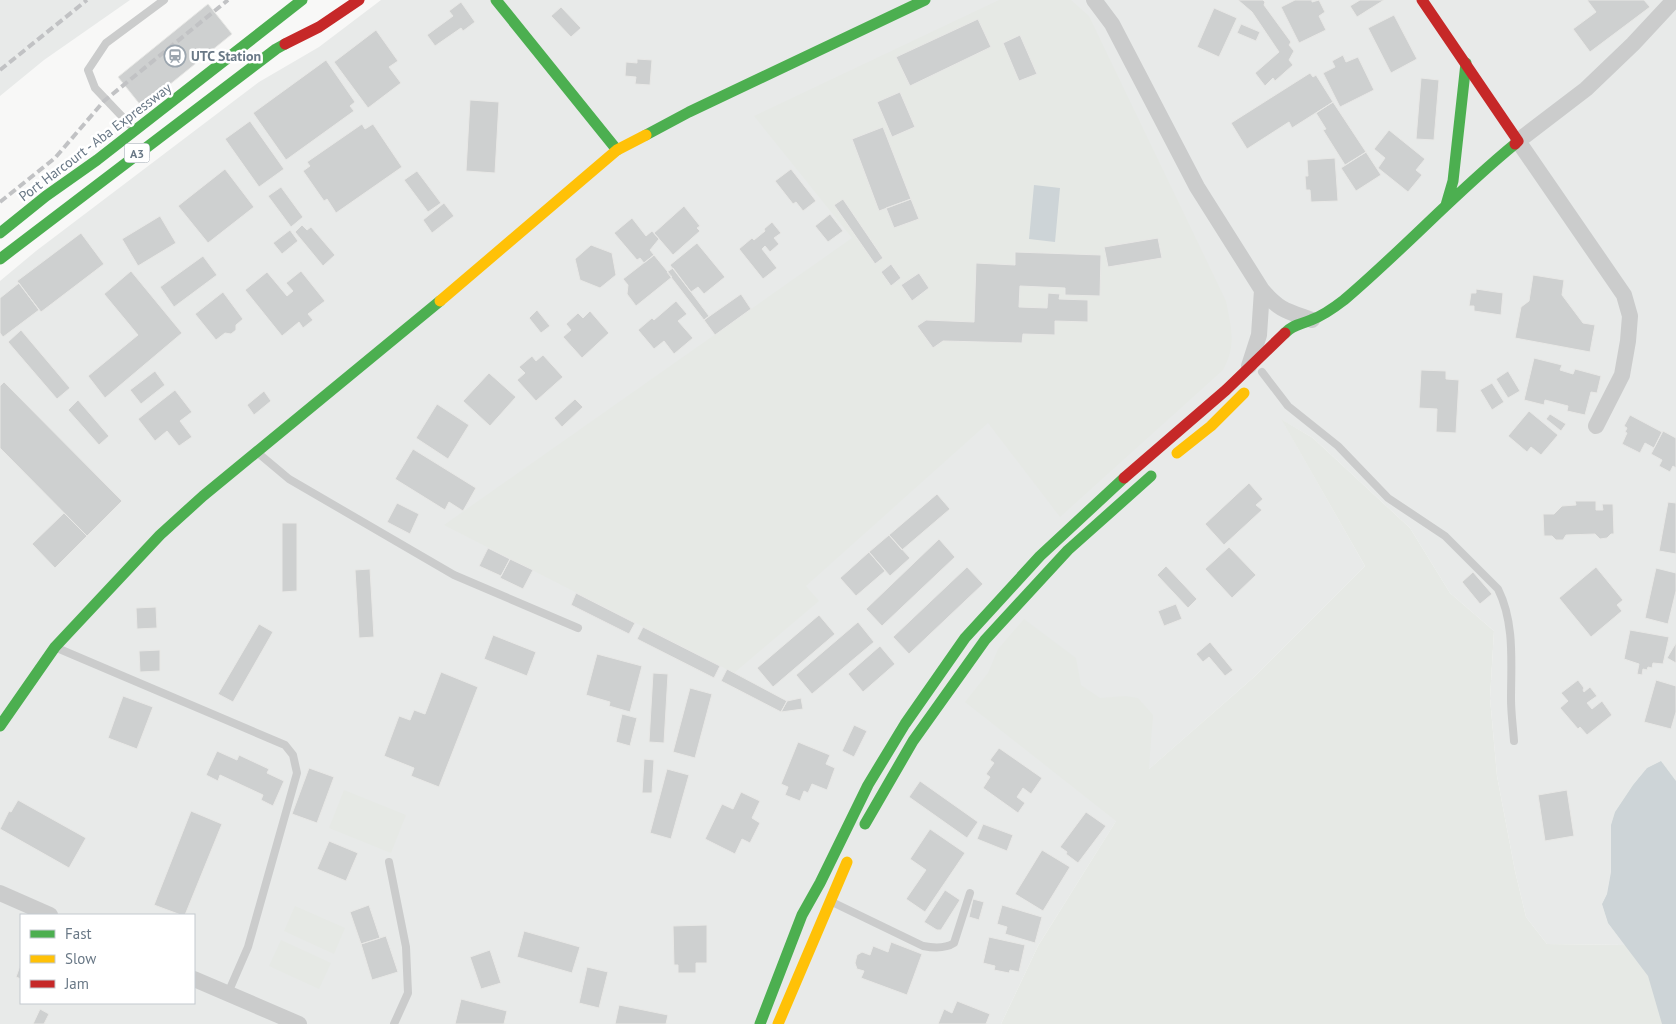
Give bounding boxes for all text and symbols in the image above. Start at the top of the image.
station icon: UTC Station [163,44,187,68]
place label: UTC Station [191,47,261,65]
street label: Port Harcourt - Aba Expressway [15,78,175,205]
road number: A3 [124,144,150,162]
legend [20,914,195,1004]
text: Fast [65,924,92,943]
text: Slow [65,949,96,968]
text: Jam [64,974,89,993]

